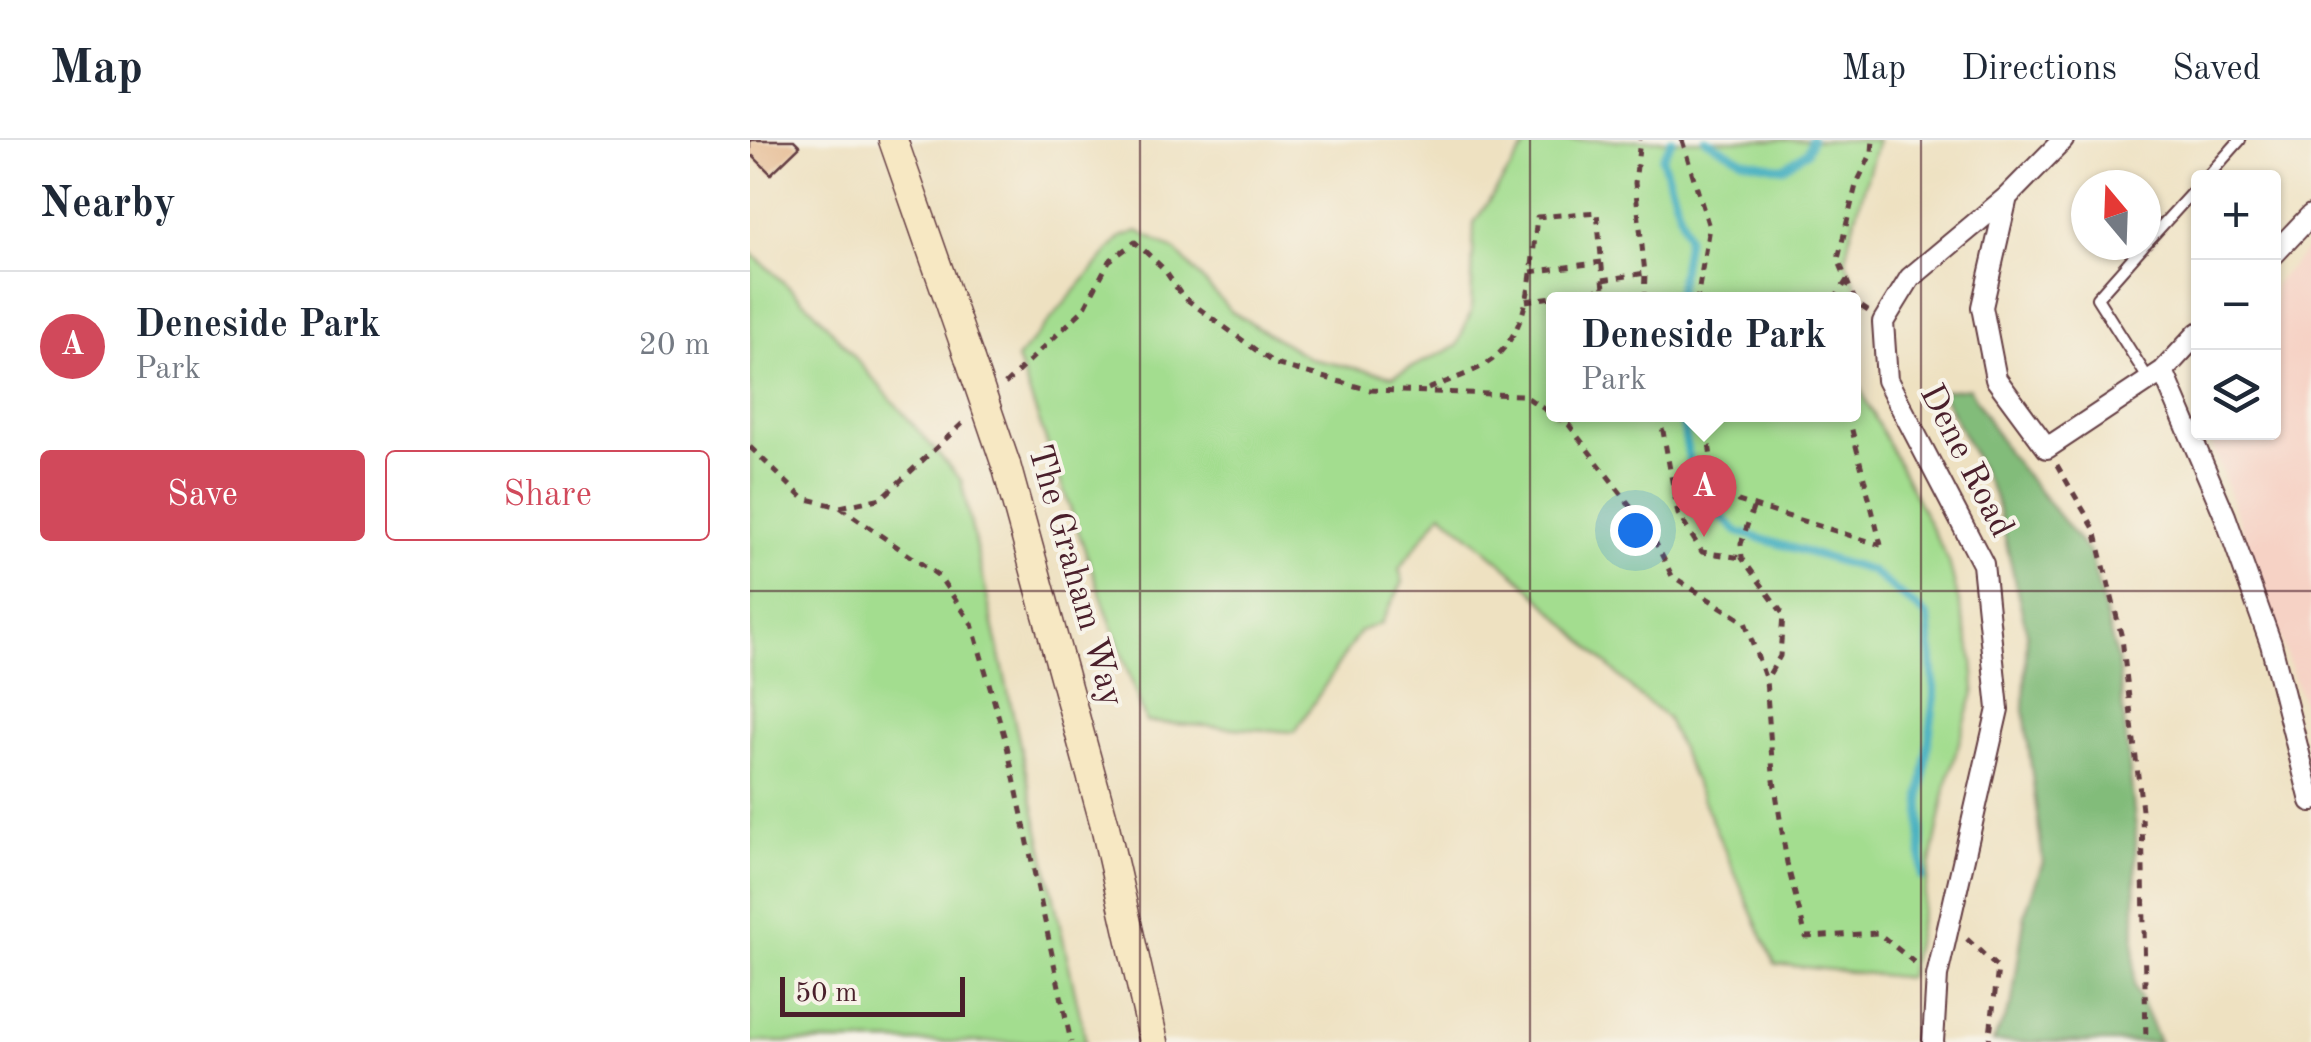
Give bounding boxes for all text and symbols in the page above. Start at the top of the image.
text: Map [50,45,143,93]
text: Map [1841,52,1906,87]
text: Directions [1961,52,2117,87]
text: Saved [2172,52,2261,87]
north arrow [2071,170,2161,260]
map controls [2191,170,2281,440]
button: + [2191,170,2281,260]
text: Nearby [40,184,176,226]
button: − [2191,260,2281,350]
popup [1546,292,1861,422]
text: Deneside Park [135,307,381,345]
text: Deneside Park [1581,318,1826,356]
text: A [60,330,85,362]
text: 20 m [639,330,710,362]
button: layers [2191,350,2281,440]
text: Park [135,354,201,386]
text: Park [1581,365,1647,397]
street label: Dene Road [1913,379,2019,543]
street label: The Graham Way [1021,441,1129,711]
button: Save [40,450,365,541]
button: Share [385,450,710,541]
pin: A [1672,454,1736,537]
your location [1610,505,1661,556]
scale bar [780,972,965,1016]
text: 50 m [795,980,858,1008]

